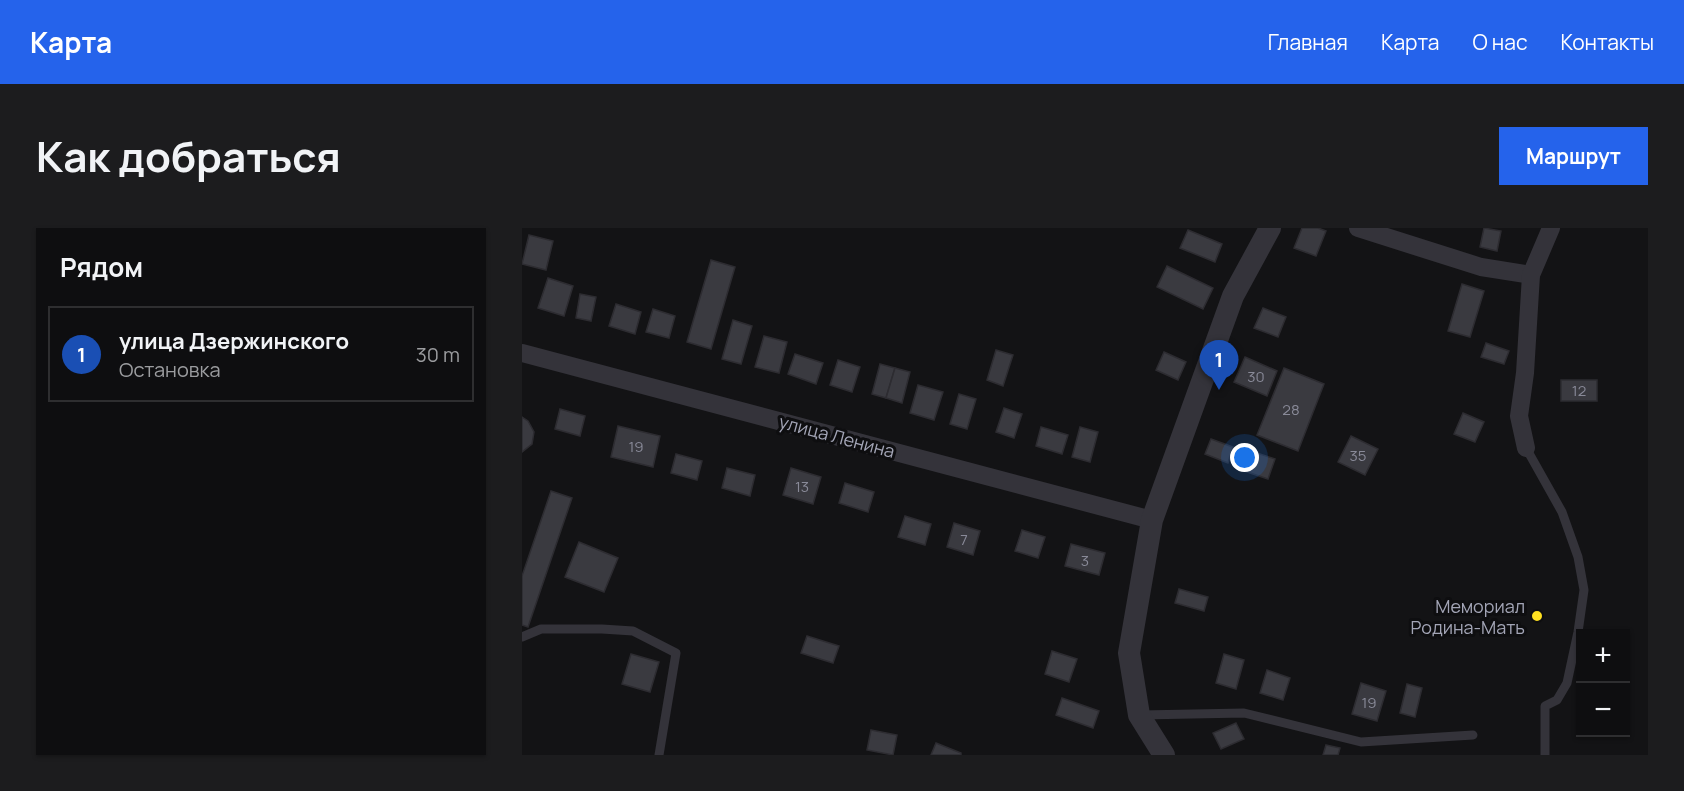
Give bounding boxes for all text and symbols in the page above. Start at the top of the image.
text: Карта [30,23,112,61]
text: Главная [1268,28,1348,56]
text: Карта [1381,28,1439,56]
text: О нас [1472,28,1528,56]
text: Контакты [1561,28,1654,56]
text: Как добраться [36,127,341,185]
button: Маршрут [1499,127,1648,185]
text: Рядом [60,249,143,285]
text: улица Дзержинского [119,326,349,356]
pin: 1 [1200,340,1238,390]
text: 1 [77,341,86,368]
text: 30 m [416,341,460,368]
text: Остановка [119,356,221,383]
house number: 30 [1247,366,1265,387]
house number: 12 [1572,380,1586,401]
house number: 28 [1282,399,1300,420]
street label: улица Ленина [776,409,898,463]
house number: 19 [628,436,644,457]
your location [1230,443,1259,472]
house number: 35 [1350,445,1366,466]
house number: 13 [795,476,809,497]
house number: 7 [960,529,968,550]
house number: 3 [1081,550,1089,571]
place label: Мемориал Родина-Мать [1410,594,1525,639]
marker: Мемориал Родина-Мать [1530,609,1544,623]
map controls [1576,629,1630,737]
button: + [1576,629,1630,683]
button: − [1576,683,1630,737]
house number: 19 [1361,692,1377,713]

